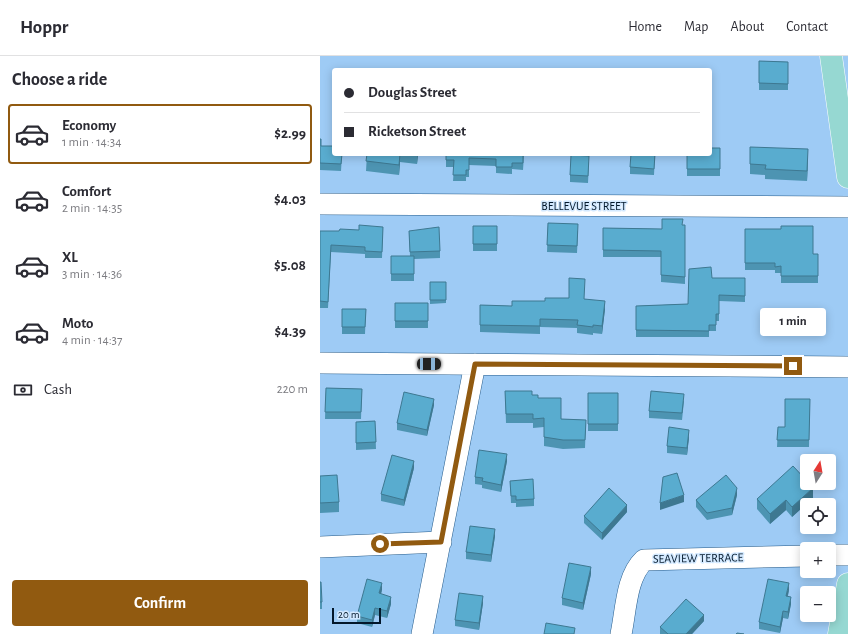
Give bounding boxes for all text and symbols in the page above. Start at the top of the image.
text: Hoppr [20,18,68,37]
text: Home [628,20,662,34]
text: Map [684,20,708,34]
text: About [730,20,764,34]
text: Contact [786,20,828,34]
text: Choose a ride [12,71,107,89]
text: Douglas Street [368,85,457,100]
icon: car [14,116,50,152]
text: Economy [62,118,116,133]
text: Ricketson Street [368,124,466,139]
text: $2.99 [274,126,306,141]
text: 1 min · 14:34 [62,136,121,149]
icon: car [14,182,50,218]
text: Comfort [62,184,111,199]
text: $4.03 [274,192,306,207]
street label: BELLEVUE STREET [541,200,627,212]
text: 2 min · 14:35 [62,202,122,215]
icon: car [14,248,50,284]
text: XL [62,250,78,265]
text: $5.08 [274,258,306,273]
text: 3 min · 14:36 [62,268,122,281]
callout: 1 min [760,308,826,336]
icon: car [14,314,50,350]
text: 1 min [779,315,807,328]
text: Moto [62,316,94,331]
text: $4.39 [275,324,306,339]
text: 4 min · 14:37 [62,334,122,347]
route end [784,357,802,375]
car [417,358,441,370]
icon: cash [12,379,34,401]
text: Cash [44,382,72,397]
text: 220 m [277,383,308,396]
north arrow [800,454,836,490]
map controls [800,454,836,622]
button: locate [800,498,836,534]
route start [371,535,389,553]
button: + [800,542,836,578]
street label: SEAVIEW TERRACE [653,551,743,565]
button: Confirm [12,580,308,626]
button: − [800,586,836,622]
scale bar [332,606,381,625]
text: 20 m [338,609,359,620]

